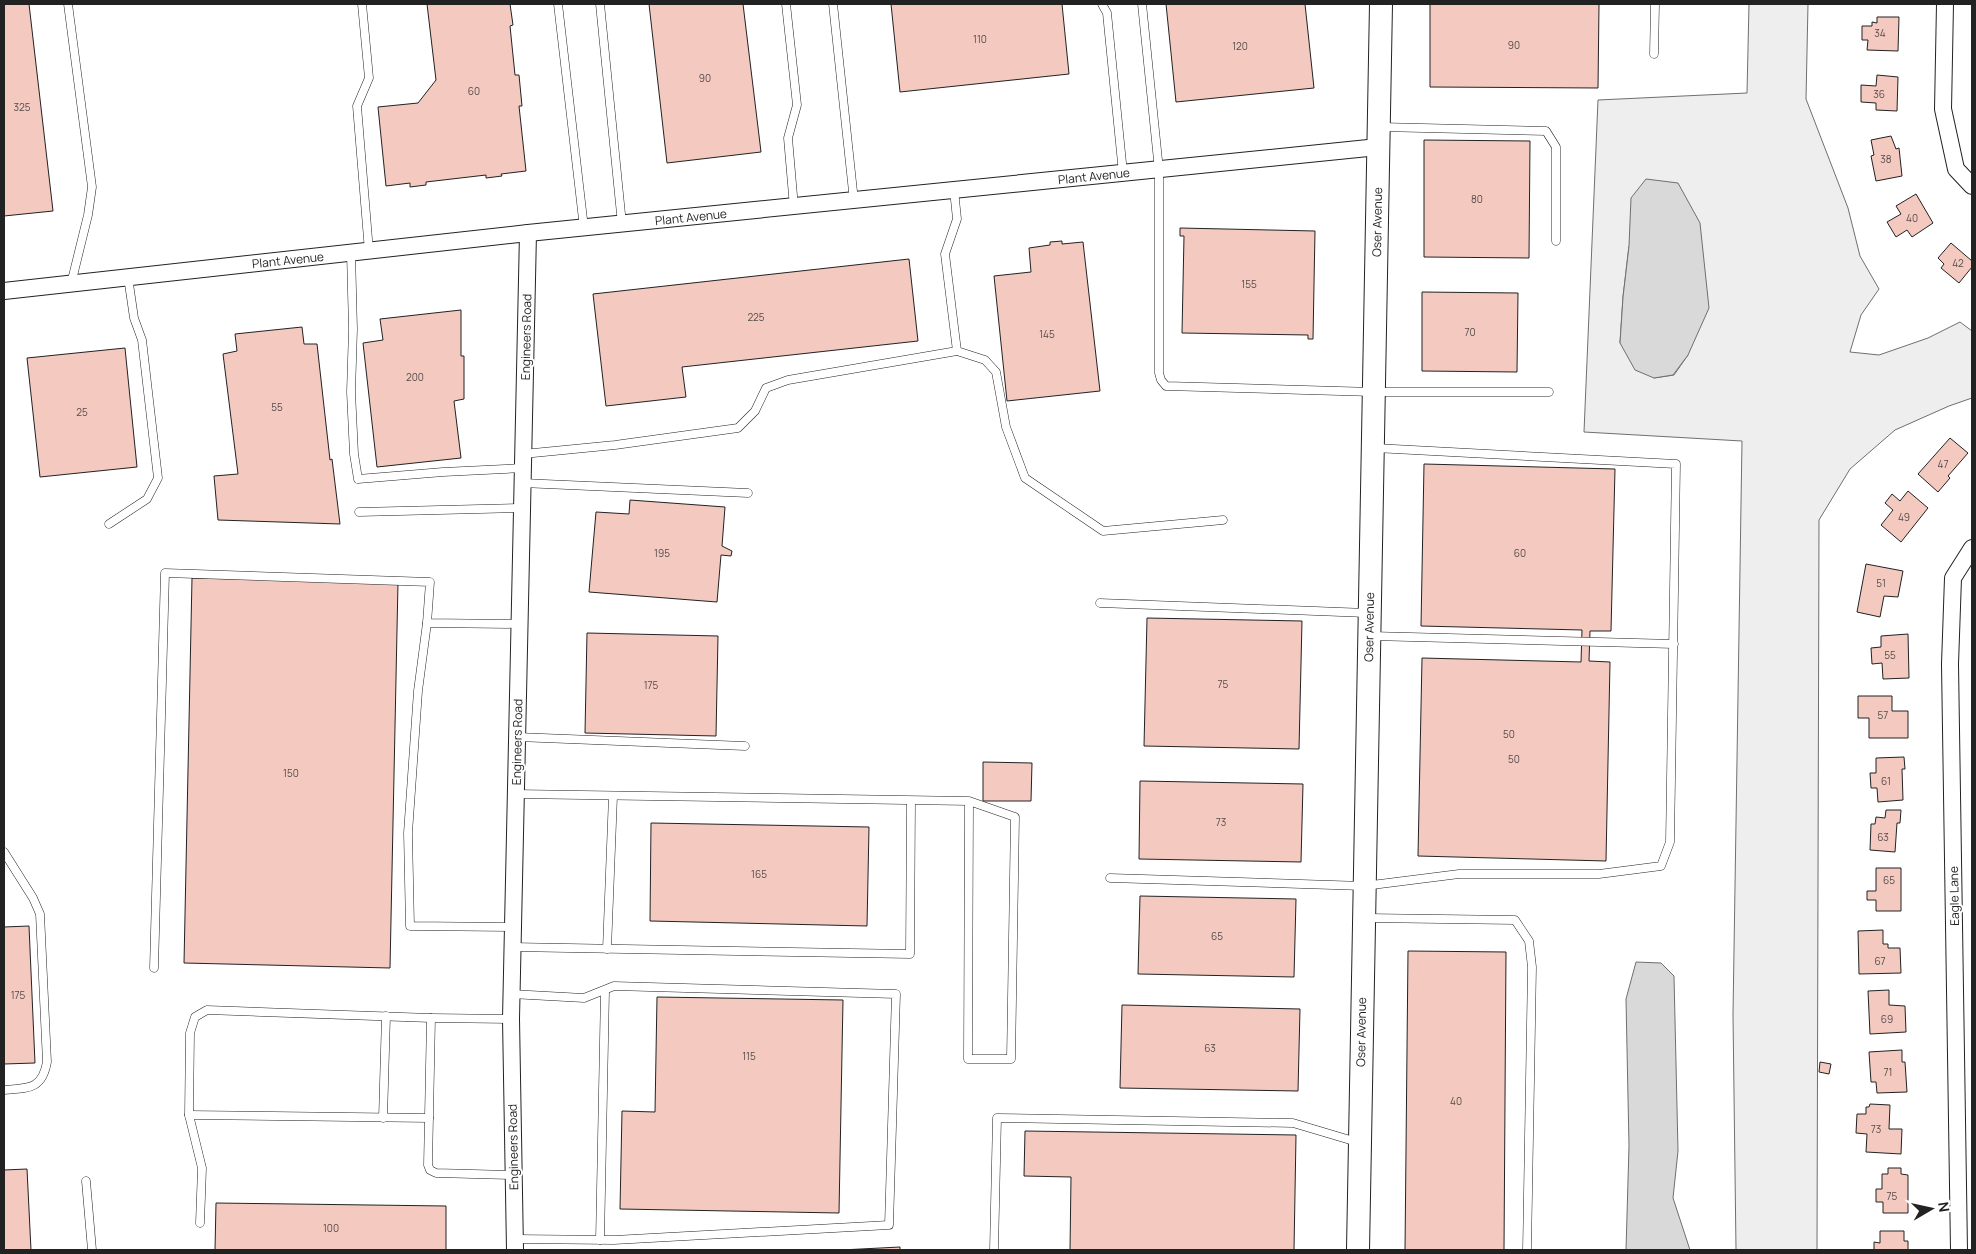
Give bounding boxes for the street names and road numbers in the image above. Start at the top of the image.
street label: Plant Avenue [1057,164,1131,188]
street label: Oser Avenue [1368,187,1386,257]
street label: Plant Avenue [654,205,728,229]
street label: Plant Avenue [251,248,325,272]
street label: Engineers Road [517,294,535,380]
street label: Oser Avenue [1360,592,1378,662]
street label: Engineers Road [508,699,526,785]
street label: Eagle Lane [1945,866,1963,926]
street label: Oser Avenue [1352,997,1370,1067]
street label: Engineers Road [504,1104,522,1190]

